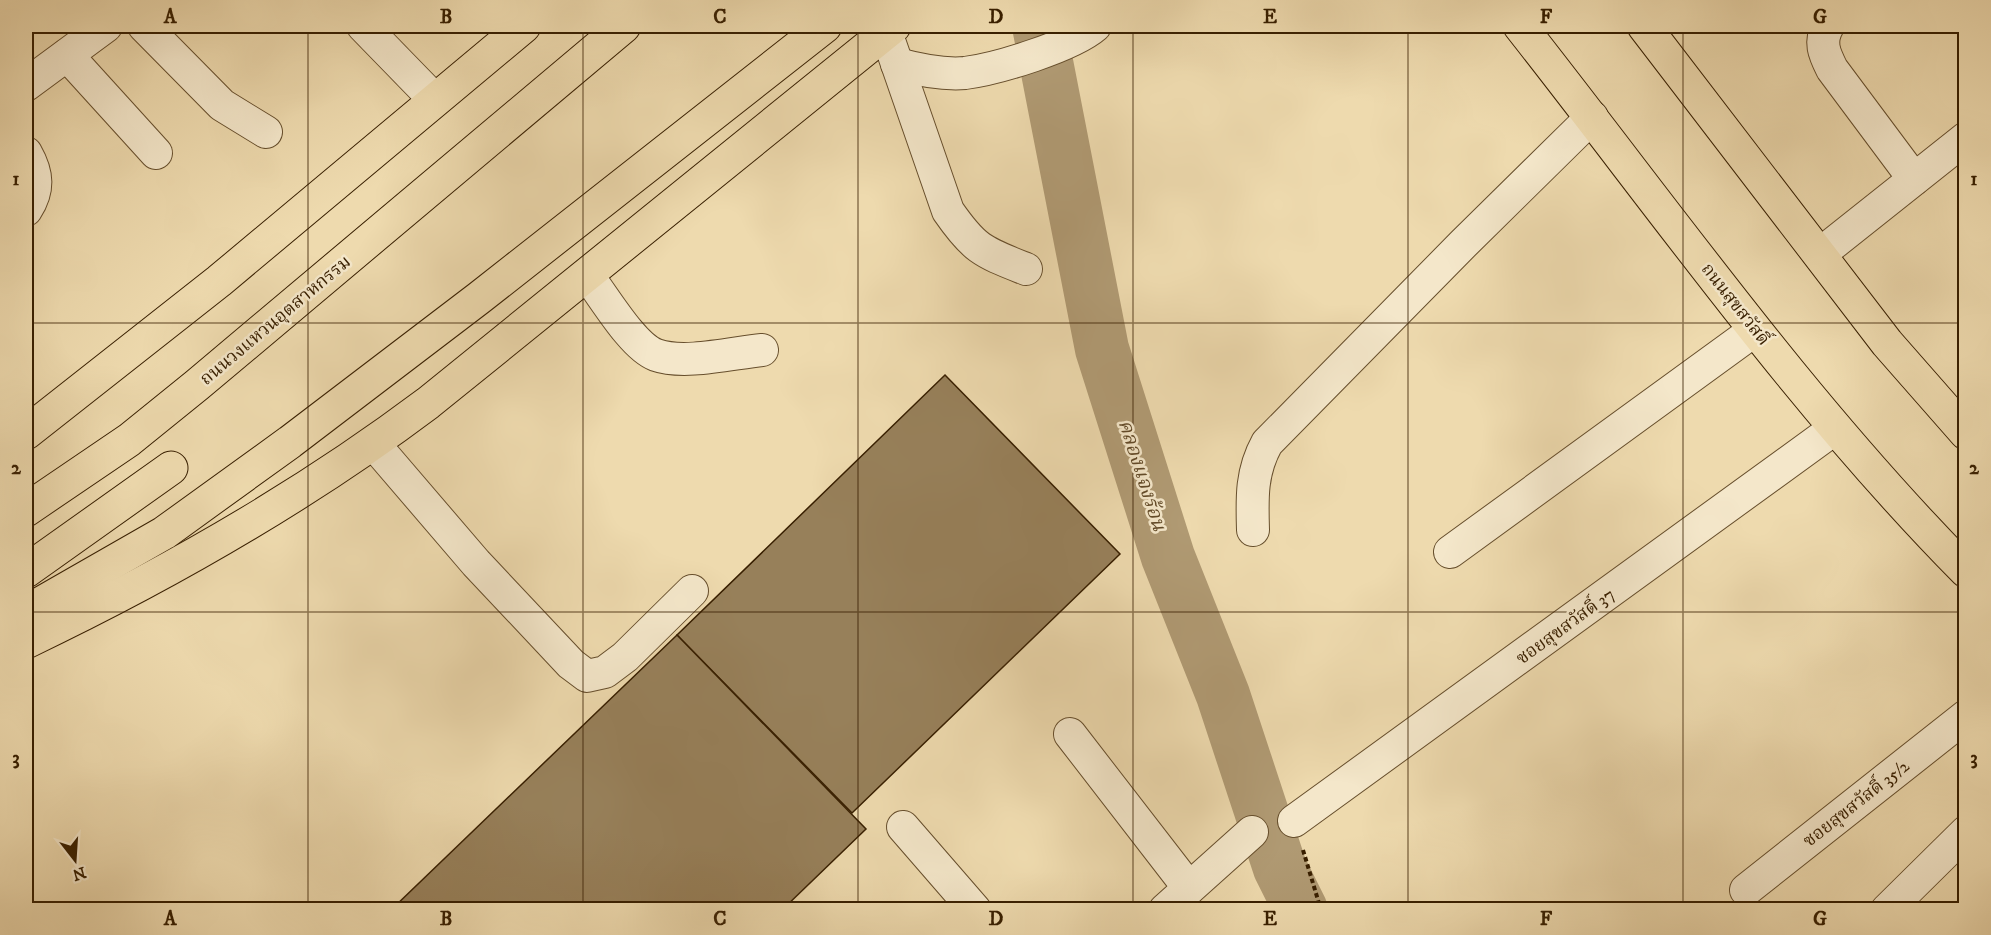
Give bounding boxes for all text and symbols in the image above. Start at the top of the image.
text: A [163,5,178,30]
text: B [440,5,452,30]
text: C [713,5,727,30]
text: D [989,5,1004,30]
text: E [1263,5,1277,30]
text: F [1540,5,1553,30]
text: G [1813,5,1827,30]
text: 1 [12,167,20,192]
text: 1 [1970,167,1978,192]
street label: ถนนวงแหวนอุตสาหกรรม [196,251,356,390]
street label: ถนนสุขสวัสดิ์ [1696,257,1778,351]
water label: คลองแจงร้อน [1112,417,1172,535]
text: 2 [11,456,22,481]
text: 2 [1969,456,1980,481]
street label: ซอยสุขสวัสดิ์ 37 [1510,581,1619,670]
text: 3 [12,746,20,771]
text: 3 [1970,746,1978,771]
street label: ซอยสุขสวัสดิ์ 35/2 [1797,752,1914,852]
north arrow [45,830,105,890]
text: N [70,862,88,885]
text: A [163,907,178,932]
text: B [440,907,452,932]
text: C [713,907,727,932]
text: D [989,907,1004,932]
text: E [1263,907,1277,932]
text: F [1540,907,1553,932]
text: G [1813,907,1827,932]

